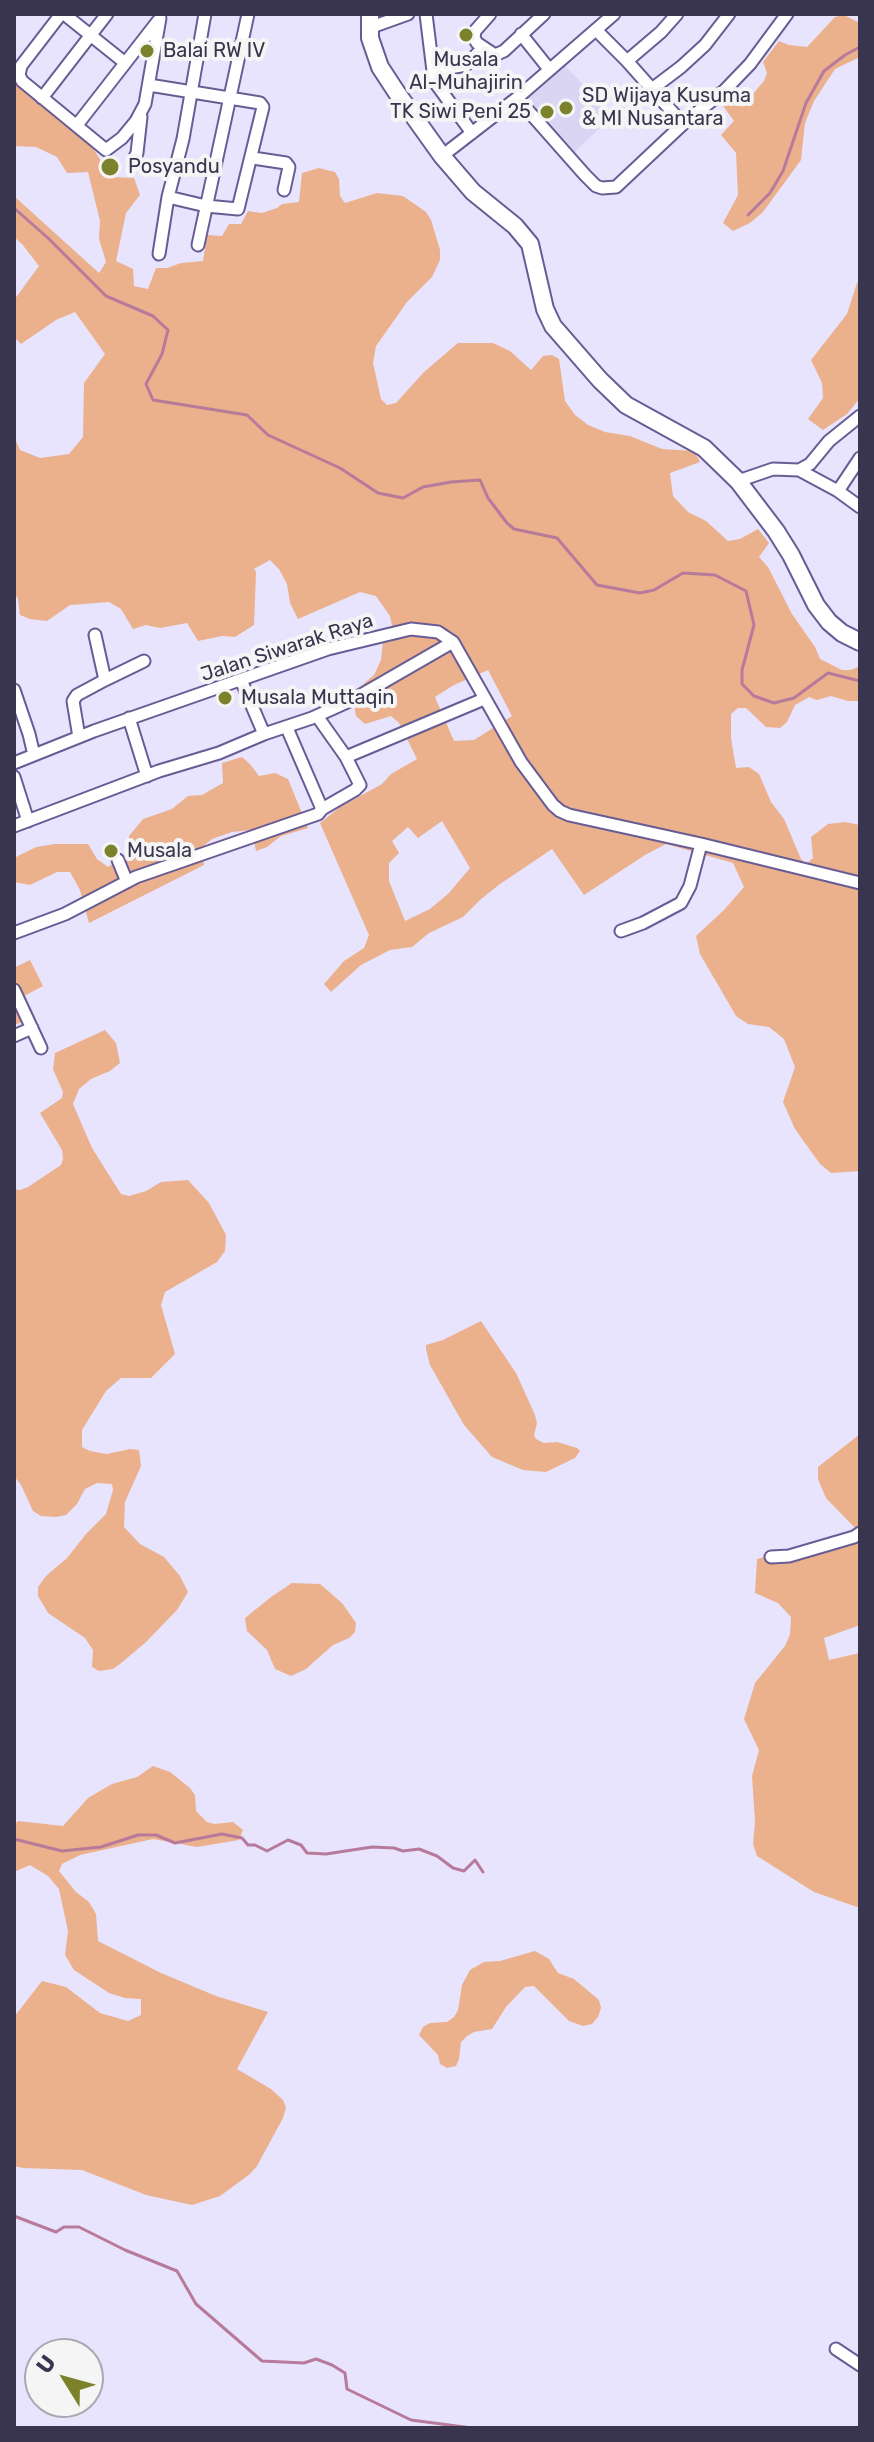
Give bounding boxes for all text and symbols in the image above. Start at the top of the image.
marker: Musala Al-Muhajirin [457,26,475,44]
place label: Balai RW IV [163,39,265,63]
marker: Balai RW IV [138,42,156,60]
place label: Musala Al-Muhajirin [409,48,523,95]
place label: SD Wijaya Kusuma & MI Nusantara [582,84,751,131]
marker: SD Wijaya Kusuma & MI Nusantara [557,99,575,117]
place label: TK Siwi Peni 25 [390,100,531,124]
marker: TK Siwi Peni 25 [538,103,556,121]
place label: Posyandu [128,155,220,179]
marker: Posyandu [99,156,121,178]
street label: Jalan Siwarak Raya [198,609,376,687]
place label: Musala Muttaqin [241,686,394,710]
marker: Musala Muttaqin [216,689,234,707]
place label: Musala [127,839,192,863]
marker: Musala [102,842,120,860]
north arrow [24,2338,104,2418]
text: U [30,2350,62,2379]

